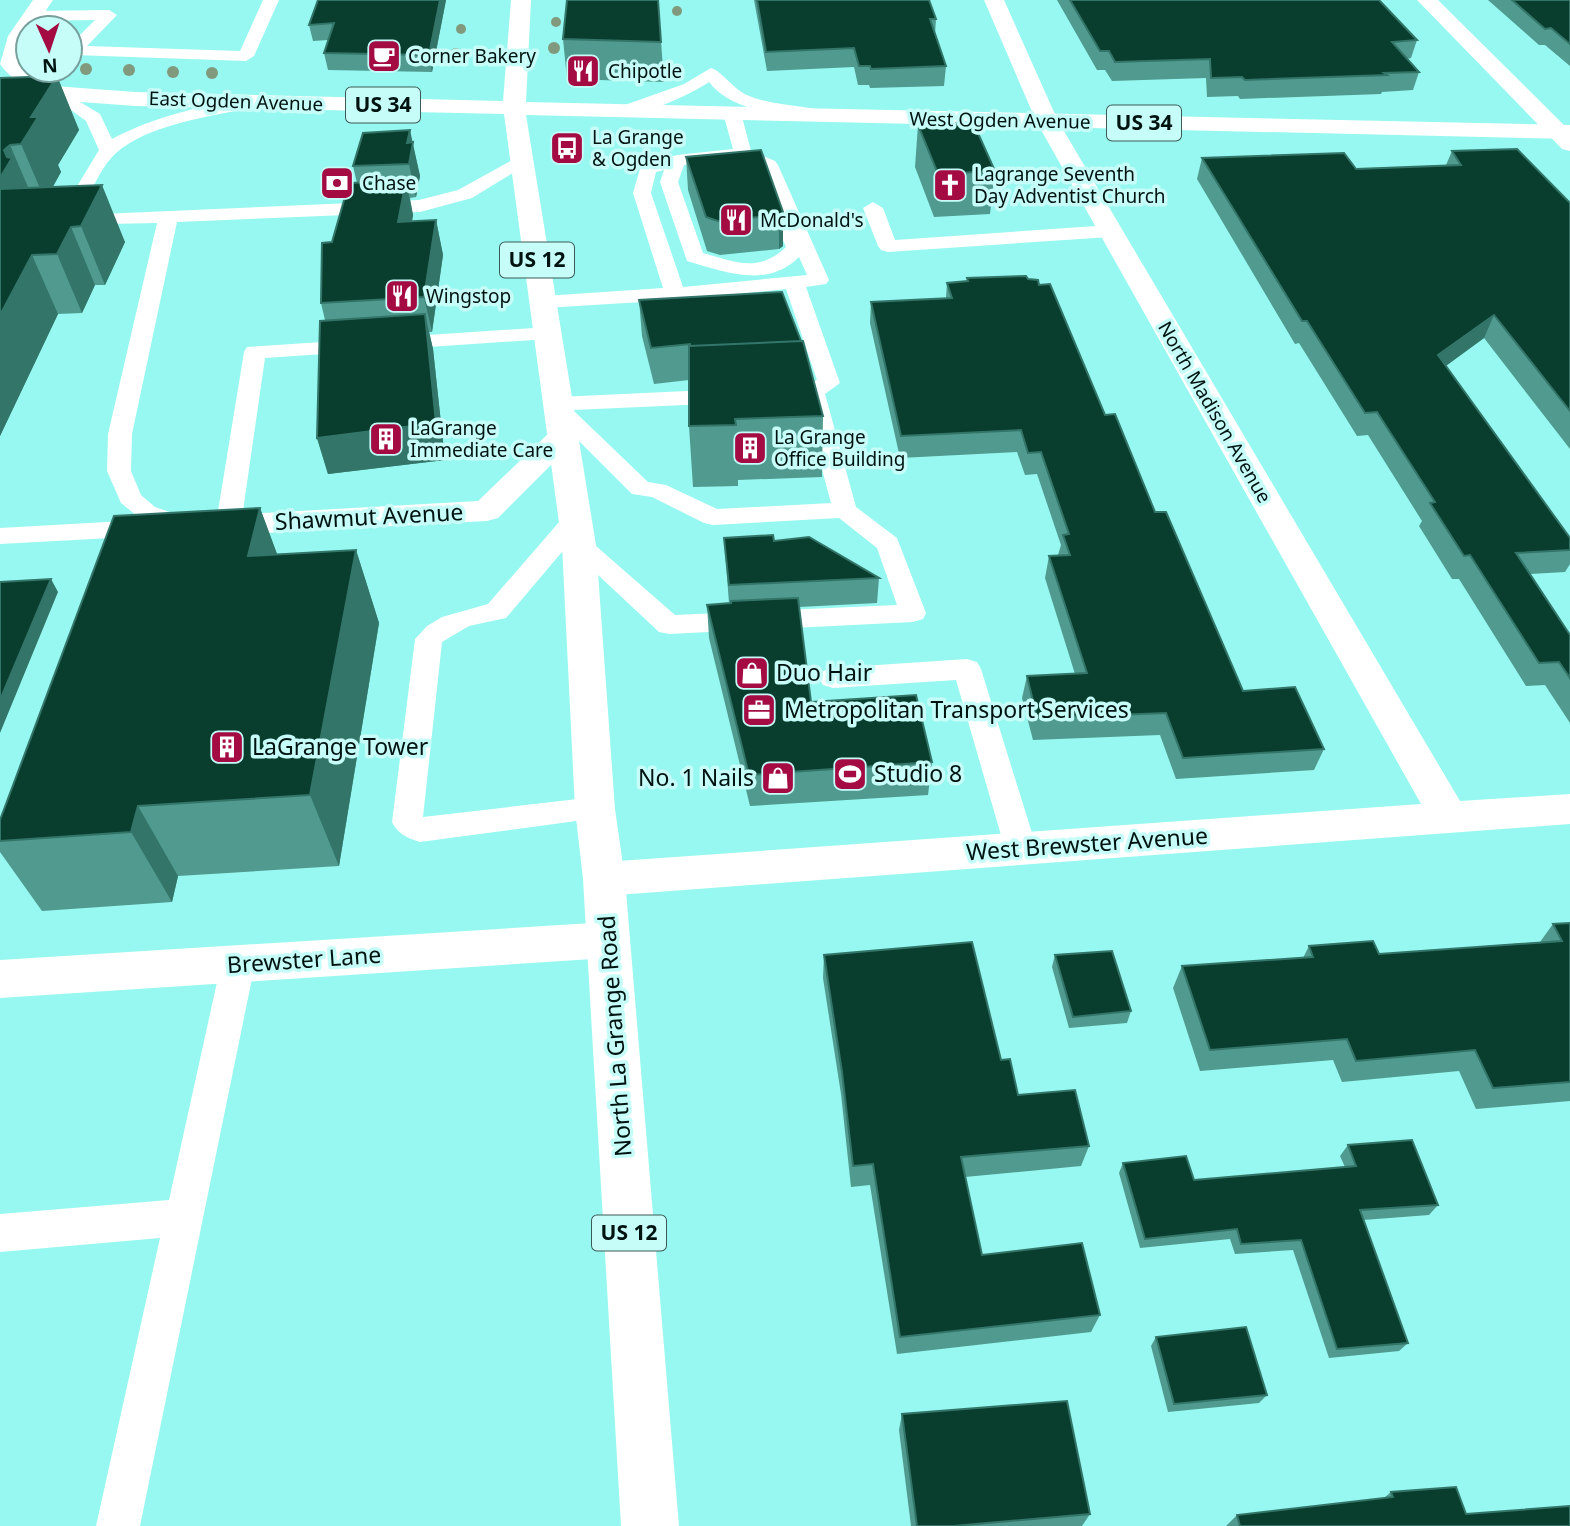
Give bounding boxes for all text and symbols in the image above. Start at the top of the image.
north arrow [14,14,84,84]
cafe icon: Corner Bakery [365,37,403,75]
place label: Corner Bakery [408,43,536,69]
restaurant icon: Chipotle [564,52,602,90]
text: N [41,53,58,79]
place label: Chipotle [608,58,682,84]
street label: East Ogden Avenue [148,85,324,117]
road number: US 34 [346,88,420,122]
street label: West Ogden Avenue [909,105,1091,135]
road number: US 34 [1107,106,1181,140]
place label: La Grange & Ogden [592,124,684,172]
bus stop icon: La Grange & Ogden [548,129,586,167]
place label: Lagrange Seventh Day Adventist Church [974,161,1166,209]
bank icon: Chase [318,164,356,202]
church icon: Lagrange Seventh Day Adventist Church [931,166,969,204]
place label: Chase [362,170,416,196]
restaurant icon: McDonald's [717,201,755,239]
place label: McDonald's [760,207,864,233]
road number: US 12 [500,243,574,278]
restaurant icon: Wingstop [383,277,421,315]
place label: Wingstop [426,283,511,309]
street label: North Madison Avenue [1152,316,1278,508]
place label: LaGrange Immediate Care [410,415,553,463]
building icon: LaGrange Immediate Care [367,420,405,458]
place label: La Grange Office Building [774,424,906,472]
building icon: La Grange Office Building [731,429,769,467]
street label: Shawmut Avenue [274,495,464,537]
shop icon: Duo Hair [733,654,771,692]
place label: Duo Hair [776,656,873,688]
office icon: Metropolitan Transport Services [740,691,778,729]
place label: Metropolitan Transport Services [784,693,1129,725]
building icon: LaGrange Tower [208,728,246,766]
place label: LaGrange Tower [252,730,429,762]
sports icon: Studio 8 [831,755,869,793]
place label: Studio 8 [874,757,962,789]
shop icon: No. 1 Nails [759,759,797,797]
place label: No. 1 Nails [638,761,754,793]
street label: West Brewster Avenue [965,819,1209,867]
street label: North La Grange Road [590,914,638,1158]
street label: Brewster Lane [226,938,382,980]
road number: US 12 [592,1216,666,1250]

